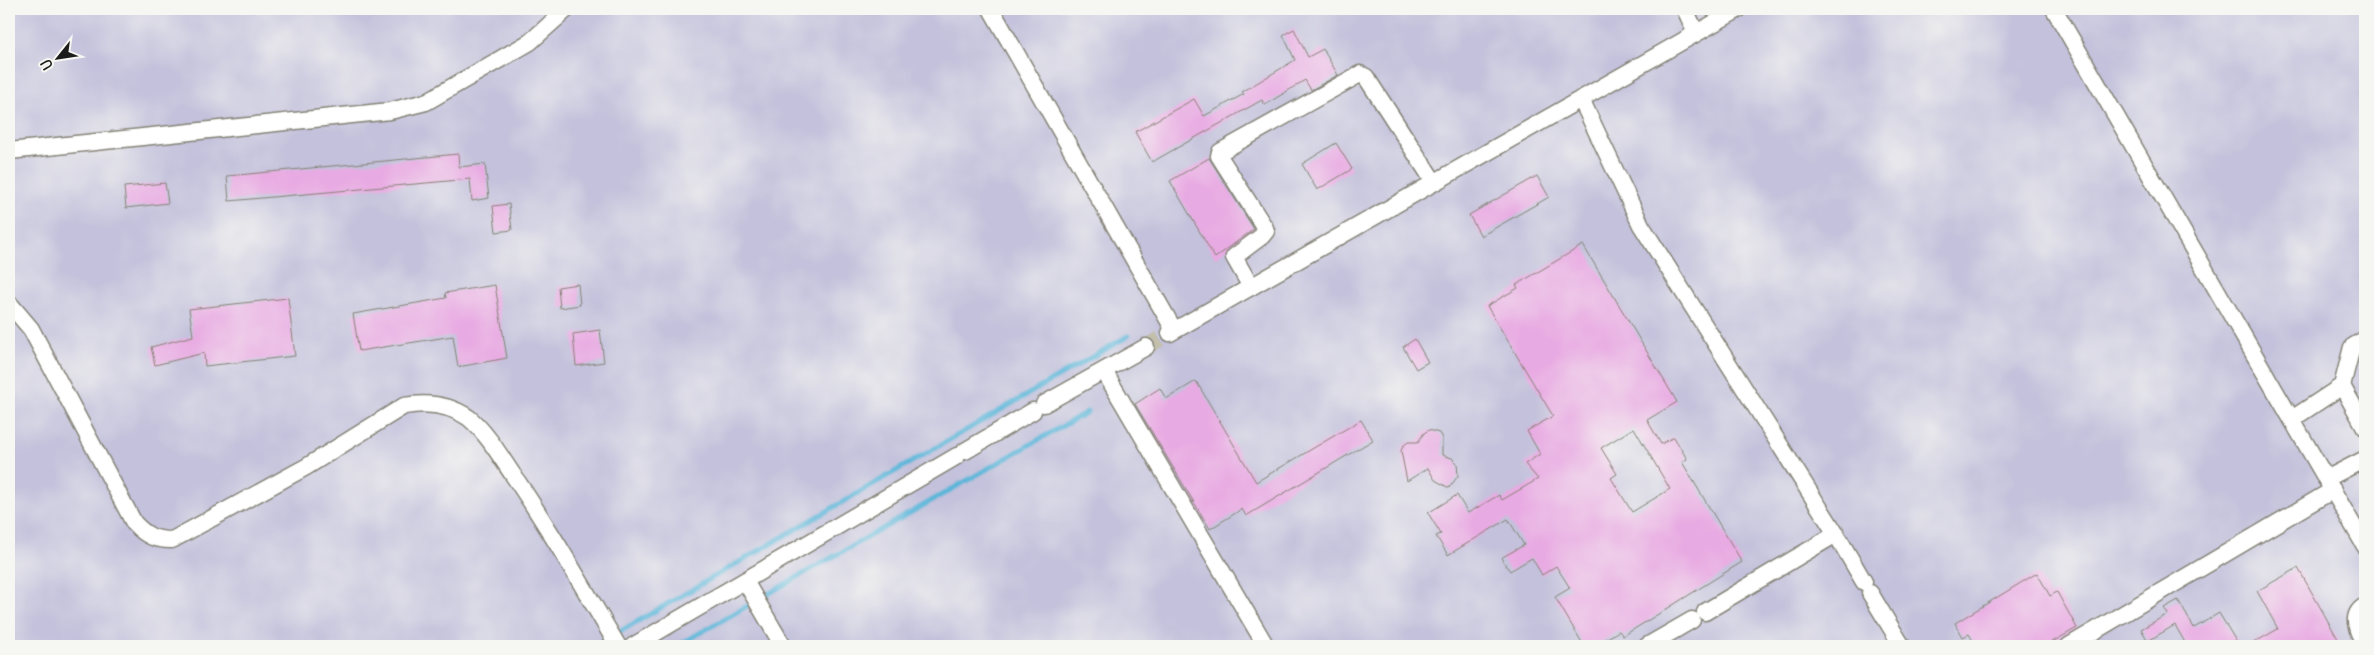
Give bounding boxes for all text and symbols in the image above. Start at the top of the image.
north arrow [32,32,82,82]
text: U [37,56,57,73]

